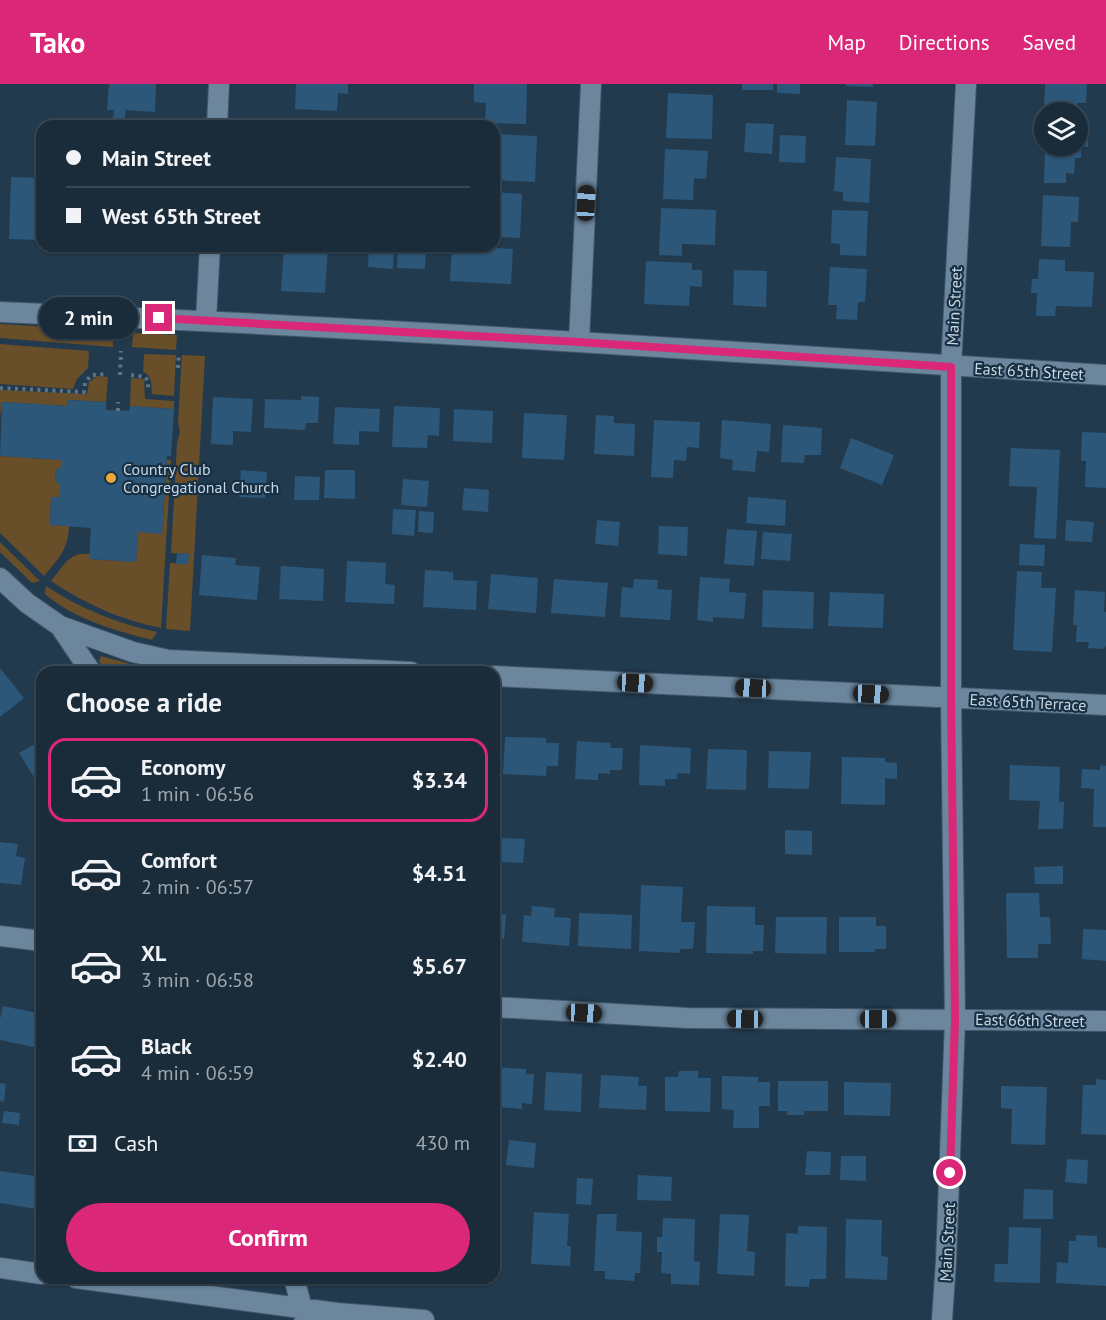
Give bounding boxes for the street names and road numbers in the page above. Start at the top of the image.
street label: Main Street [942,266,966,346]
street label: East 65th Street [974,358,1085,384]
street label: East 65th Terrace [969,689,1087,715]
street label: East 66th Street [975,1009,1086,1031]
street label: Main Street [935,1202,959,1282]

